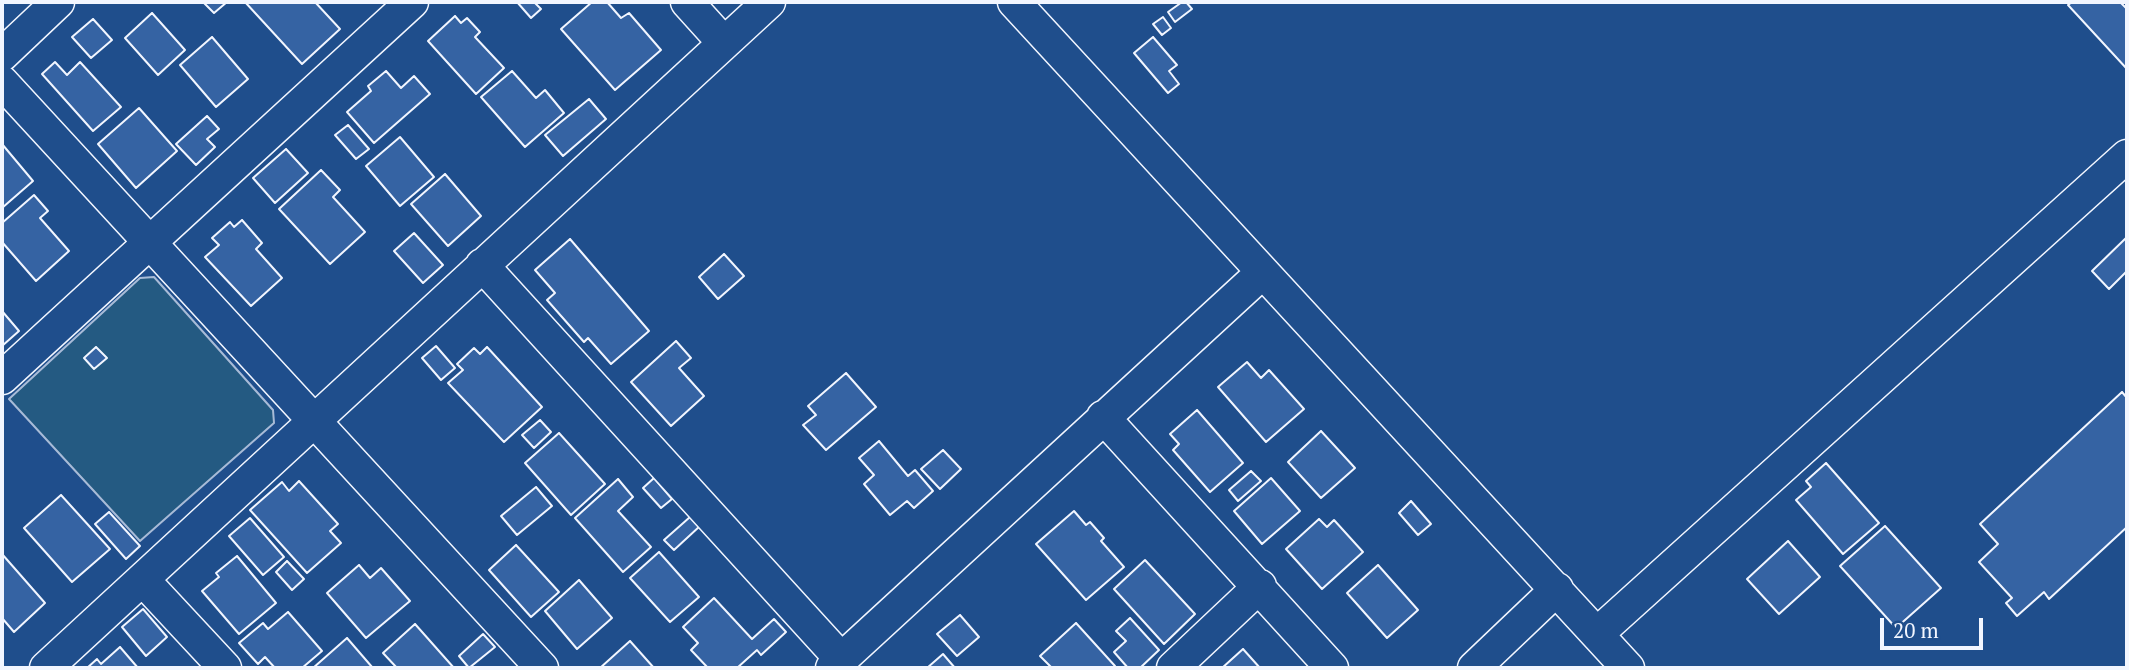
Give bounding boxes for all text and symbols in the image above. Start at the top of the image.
scale bar [1884,604,1987,648]
text: 20 m [1893,616,1939,644]

